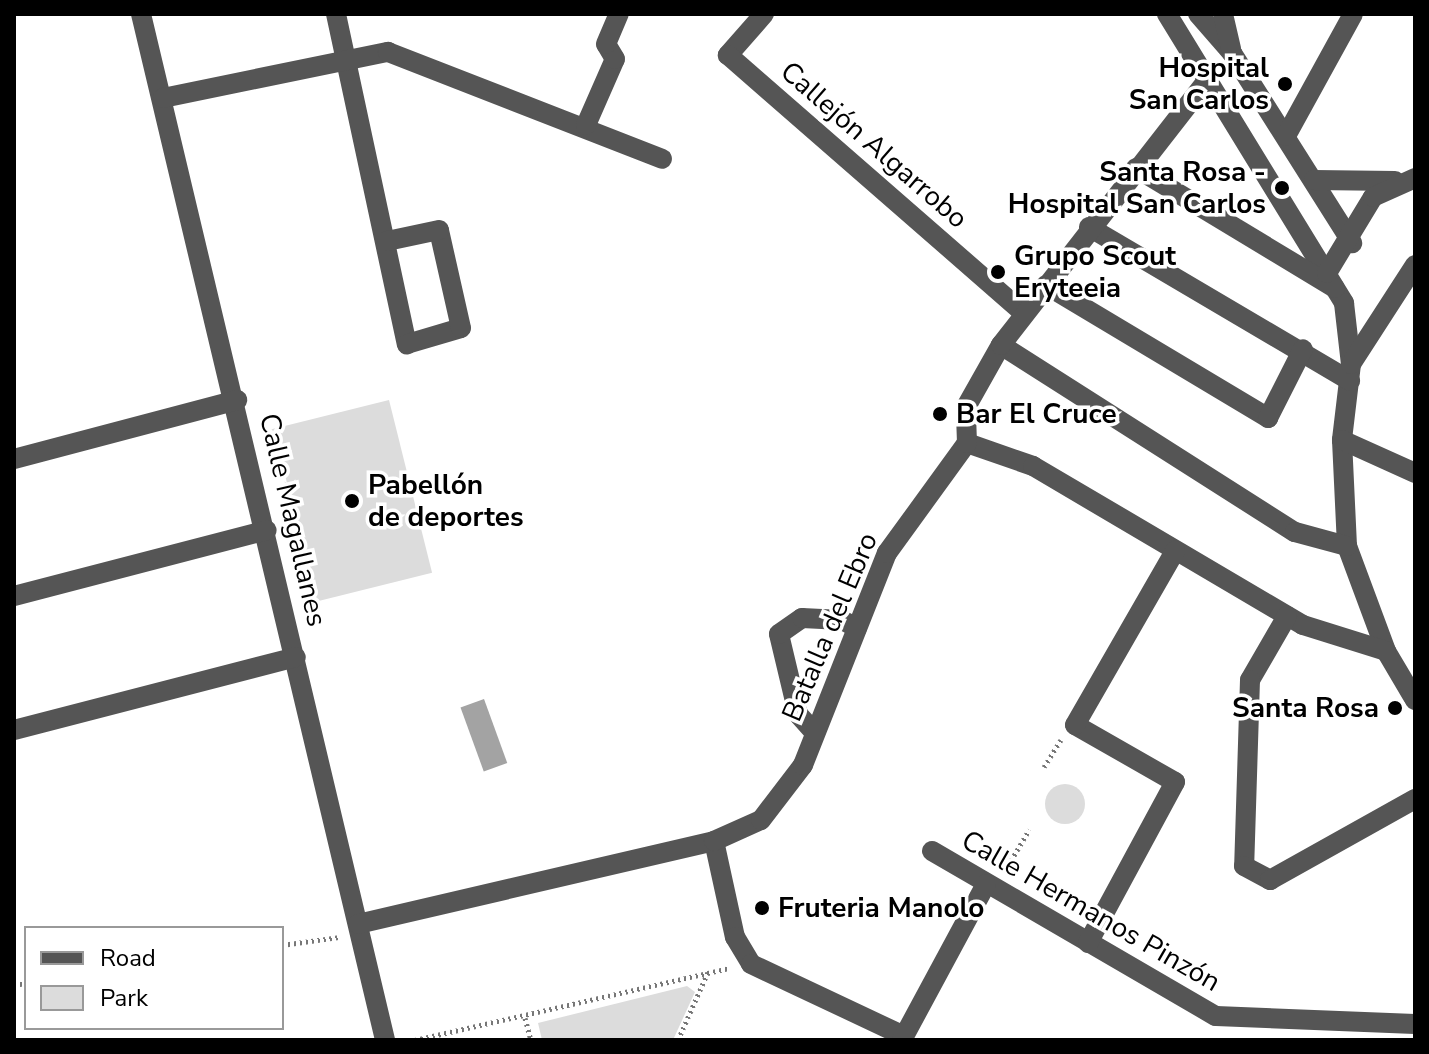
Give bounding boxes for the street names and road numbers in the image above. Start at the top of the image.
street label: Callejón Algarrobo [774,55,974,235]
street label: Calle Magallanes [252,410,334,630]
street label: Batalla del Ebro [775,528,885,726]
street label: Calle Hermanos Pinzón [956,823,1226,999]

